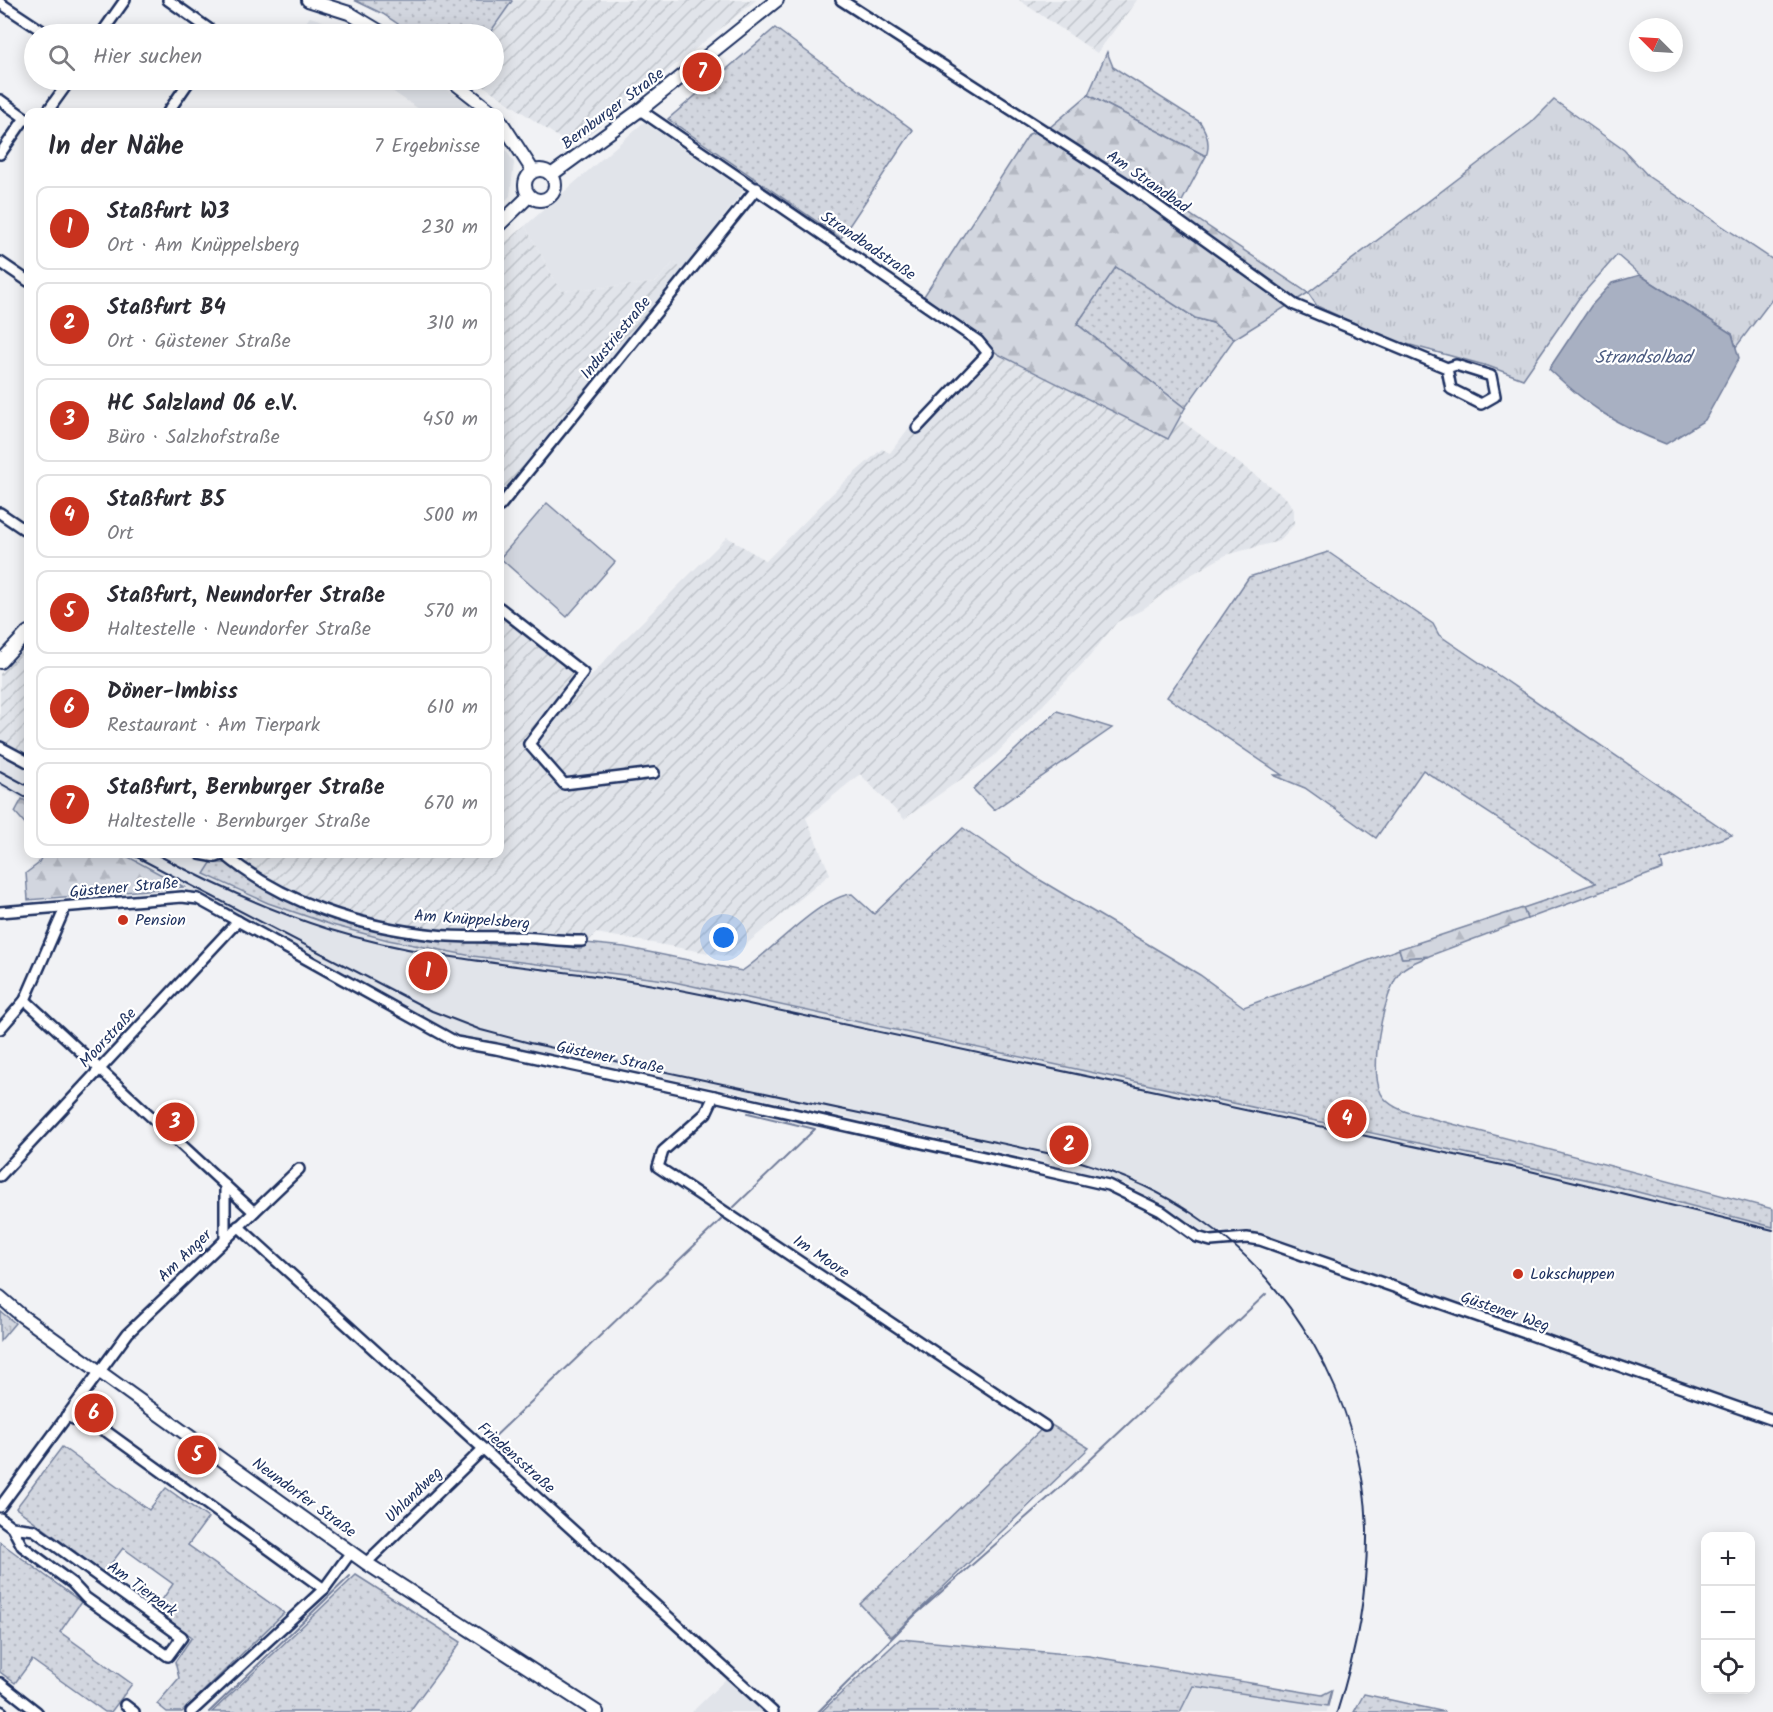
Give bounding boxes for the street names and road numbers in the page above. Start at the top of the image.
street label: Bernburger Straße [556,62,670,156]
street label: Am Strandbad [1101,144,1196,221]
street label: Strandbadstraße [815,205,921,287]
street label: Industriestraße [575,291,657,385]
street label: Güstener Straße [69,871,179,905]
street label: Am Knüppelsberg [413,903,531,937]
street label: Moorstraße [73,1002,143,1074]
street label: Güstener Straße [554,1034,666,1082]
street label: Am Anger [152,1222,219,1288]
street label: Im Moore [788,1229,854,1285]
street label: Güstener Weg [1457,1285,1553,1339]
street label: Friedensstraße [471,1416,561,1500]
street label: Neundorfer Straße [247,1452,361,1544]
street label: Uhlandweg [380,1461,448,1529]
street label: Am Tierpark [102,1555,183,1623]

